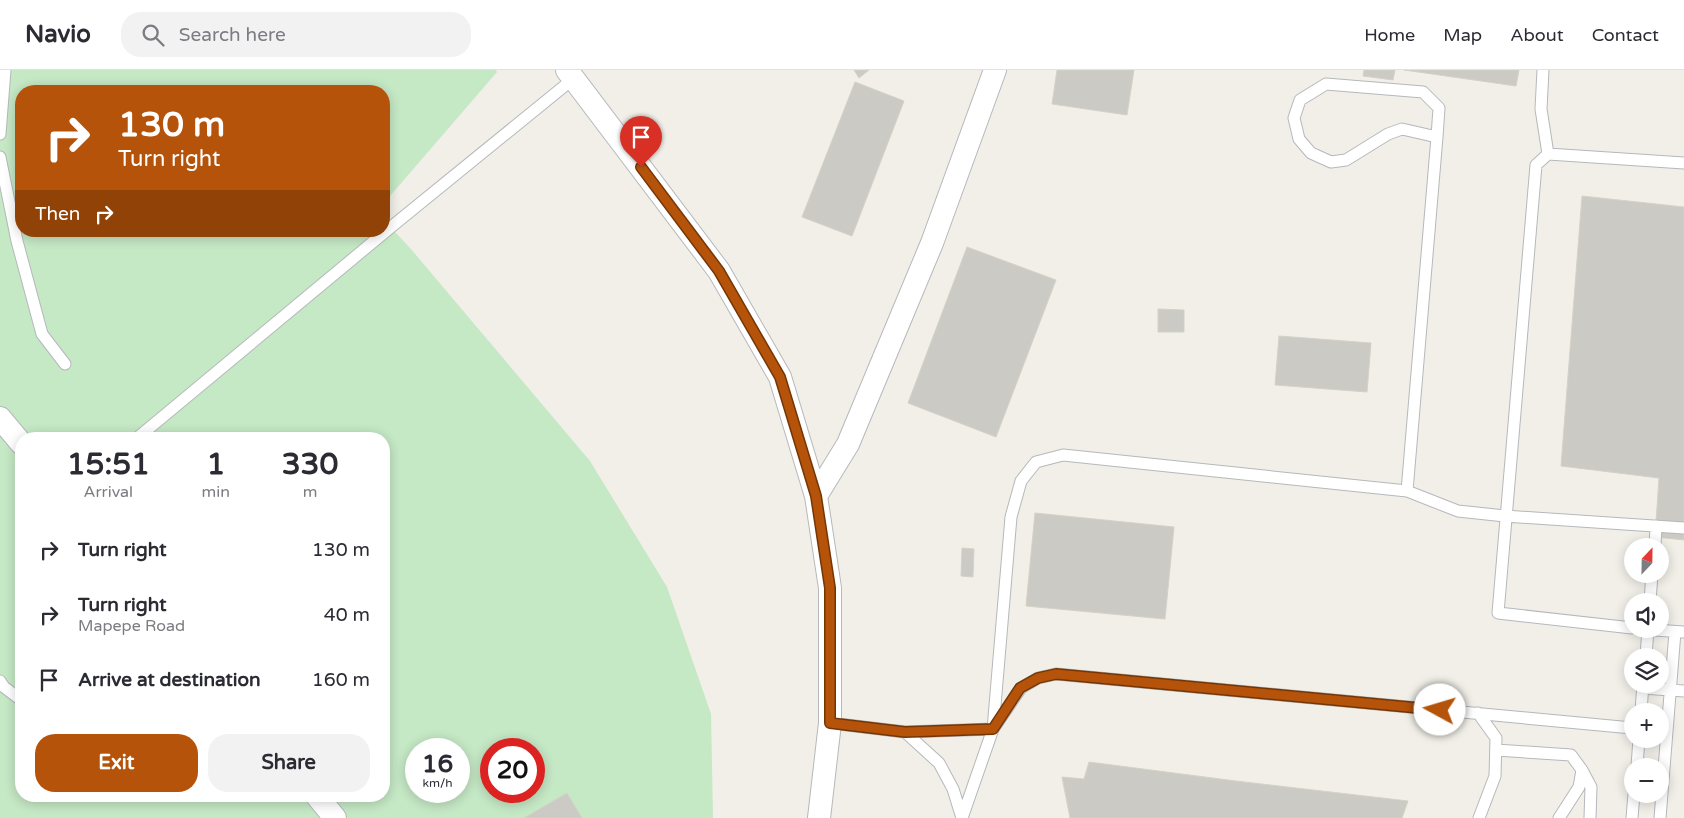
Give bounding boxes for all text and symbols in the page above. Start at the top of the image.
search box [121,12,471,57]
text: Navio [25,20,91,49]
icon: search [139,21,167,49]
text: Search here [179,24,286,46]
text: Home [1364,24,1415,46]
text: Map [1443,24,1482,46]
text: About [1510,24,1564,46]
text: Contact [1592,24,1659,46]
text: 130 m [118,104,225,146]
icon: right [35,105,100,170]
pin [620,116,662,167]
icon: arrive [627,123,655,151]
text: Turn right [118,146,220,172]
icon: right [90,200,118,228]
text: Then [35,203,80,225]
text: 15:51 [67,446,150,483]
text: 1 [206,446,225,483]
text: 330 [282,446,338,483]
text: Arrival [84,482,133,502]
text: min [202,482,230,502]
text: m [303,482,317,502]
icon: right [35,536,63,564]
north arrow [1624,538,1669,582]
map controls [1624,538,1669,803]
text: Turn right [78,539,166,561]
text: 130 m [312,539,370,561]
button: sound [1624,593,1669,638]
text: Turn right [78,594,166,616]
icon: right [35,601,63,629]
text: 40 m [324,604,370,626]
text: Mapepe Road [78,616,185,636]
button: layers [1624,648,1669,693]
icon: arrive [35,666,63,694]
text: Arrive at destination [78,669,261,691]
text: 160 m [312,669,370,691]
position arrow [1413,683,1465,735]
button: + [1624,703,1669,748]
button: Exit [35,734,198,792]
button: Share [208,734,370,792]
speed limit sign: 20 [480,738,545,803]
text: 16 [422,749,453,779]
button: − [1624,758,1669,803]
text: km/h [422,776,453,790]

